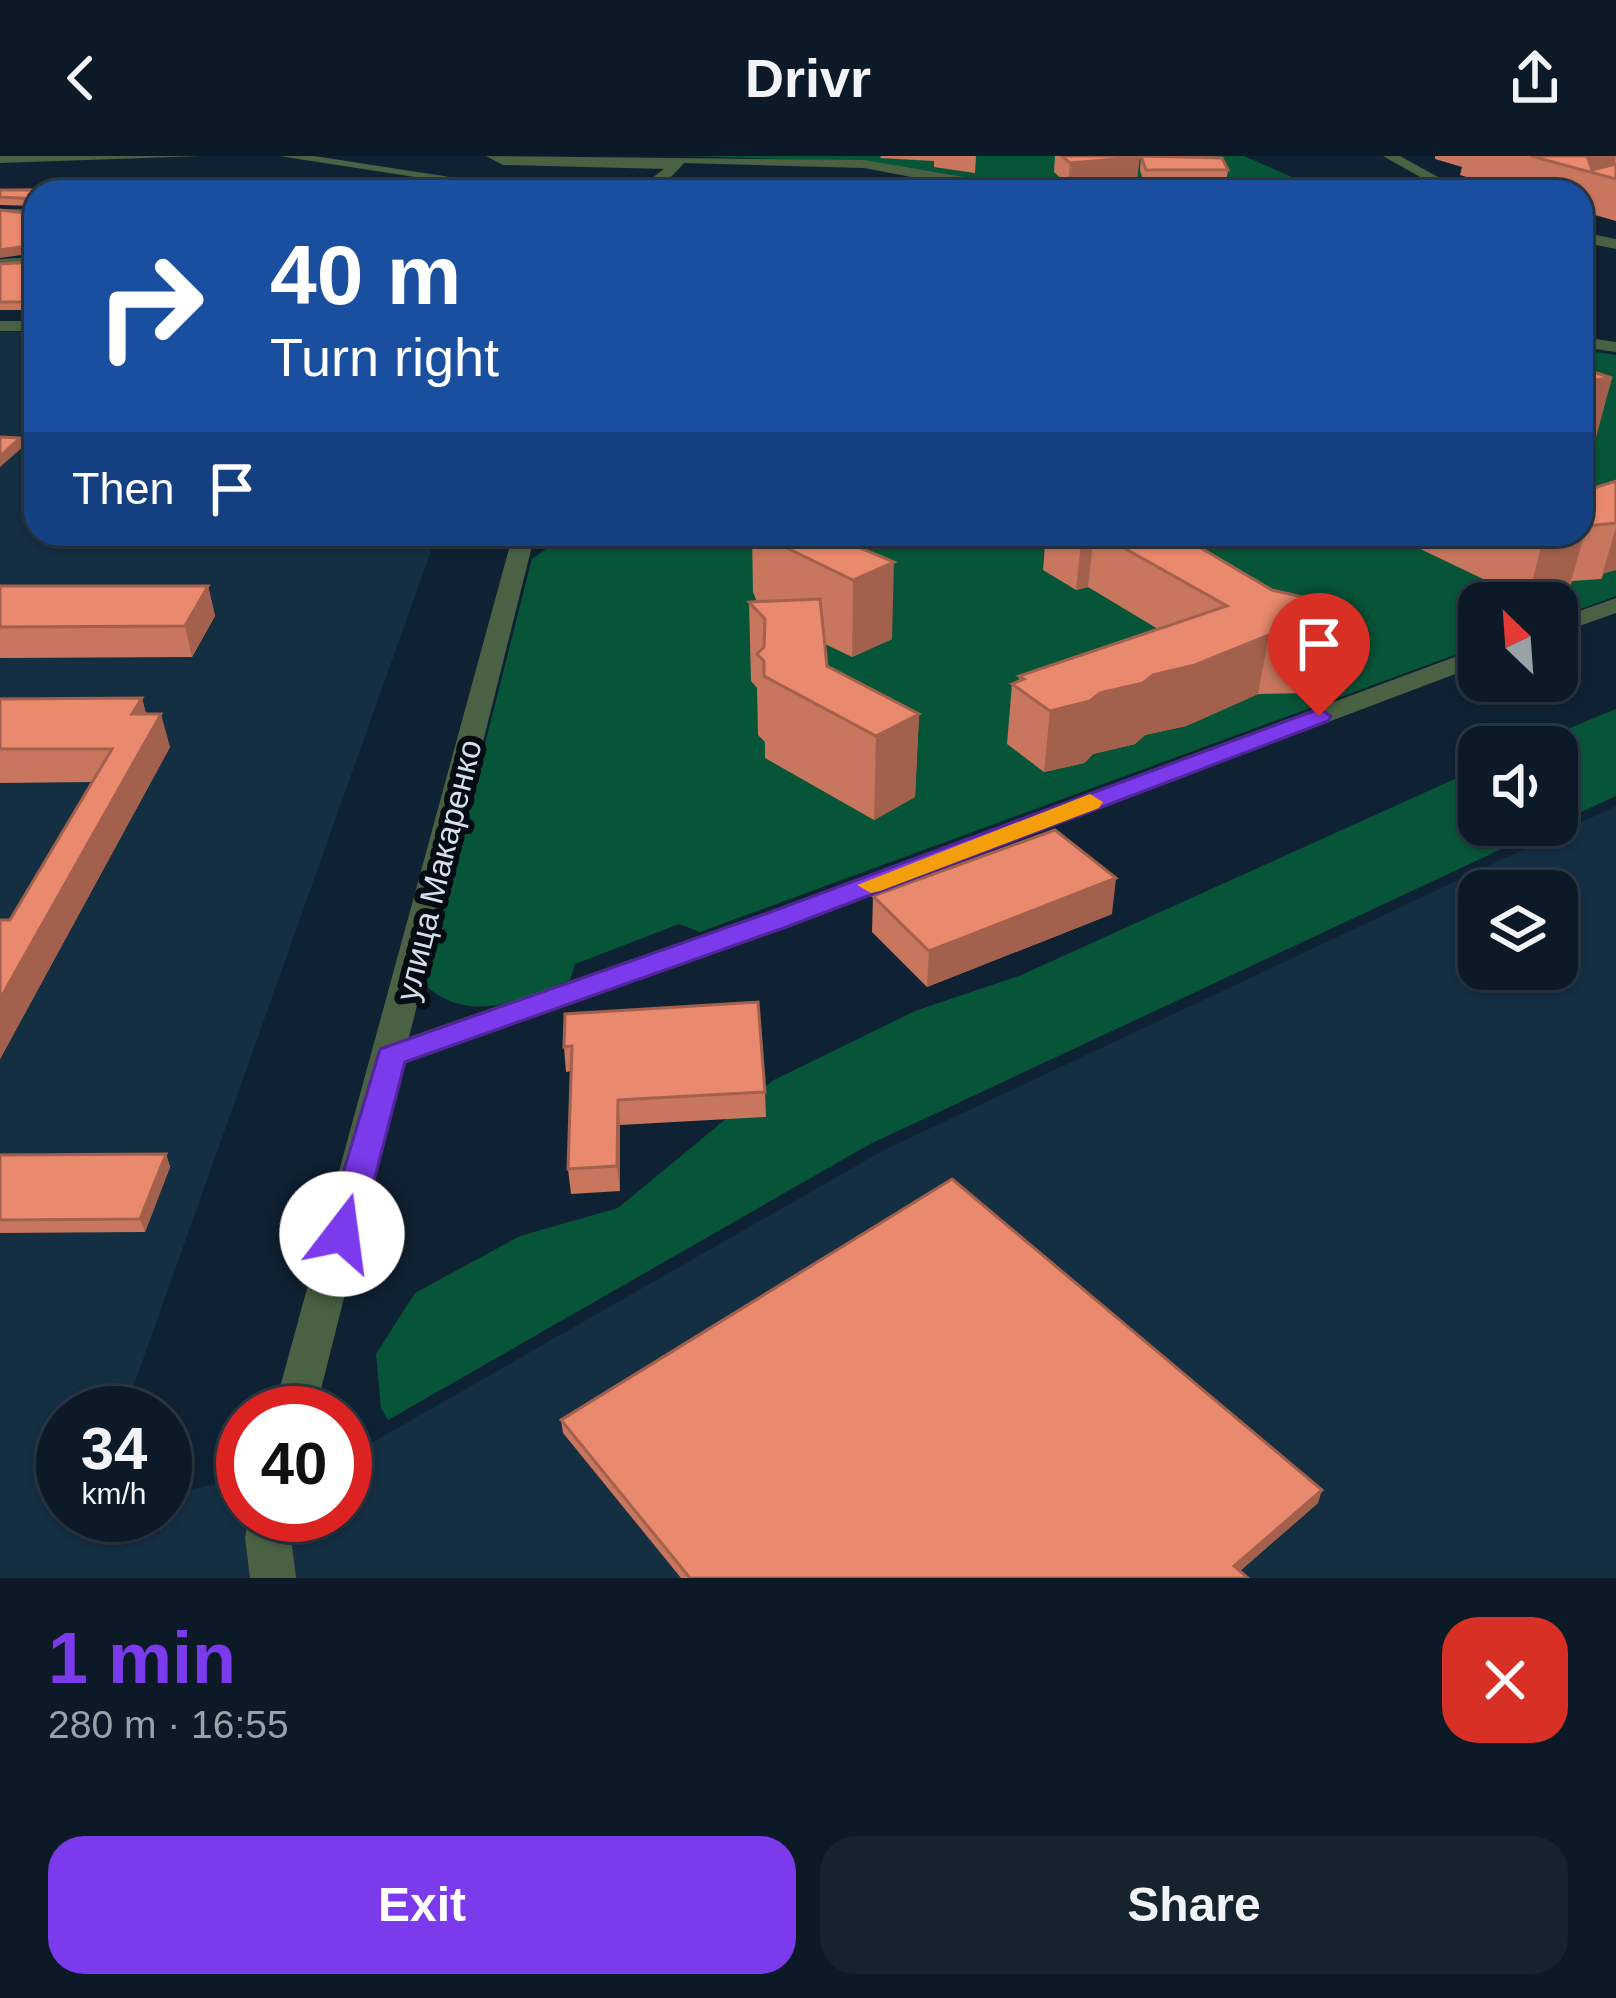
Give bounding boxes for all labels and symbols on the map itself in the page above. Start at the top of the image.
north arrow [1458,582,1578,702]
pin [1268,593,1370,716]
street label: улица Макаренко [388,736,489,1004]
position arrow [279,1171,405,1297]
speed limit sign: 40 [216,1386,372,1542]

